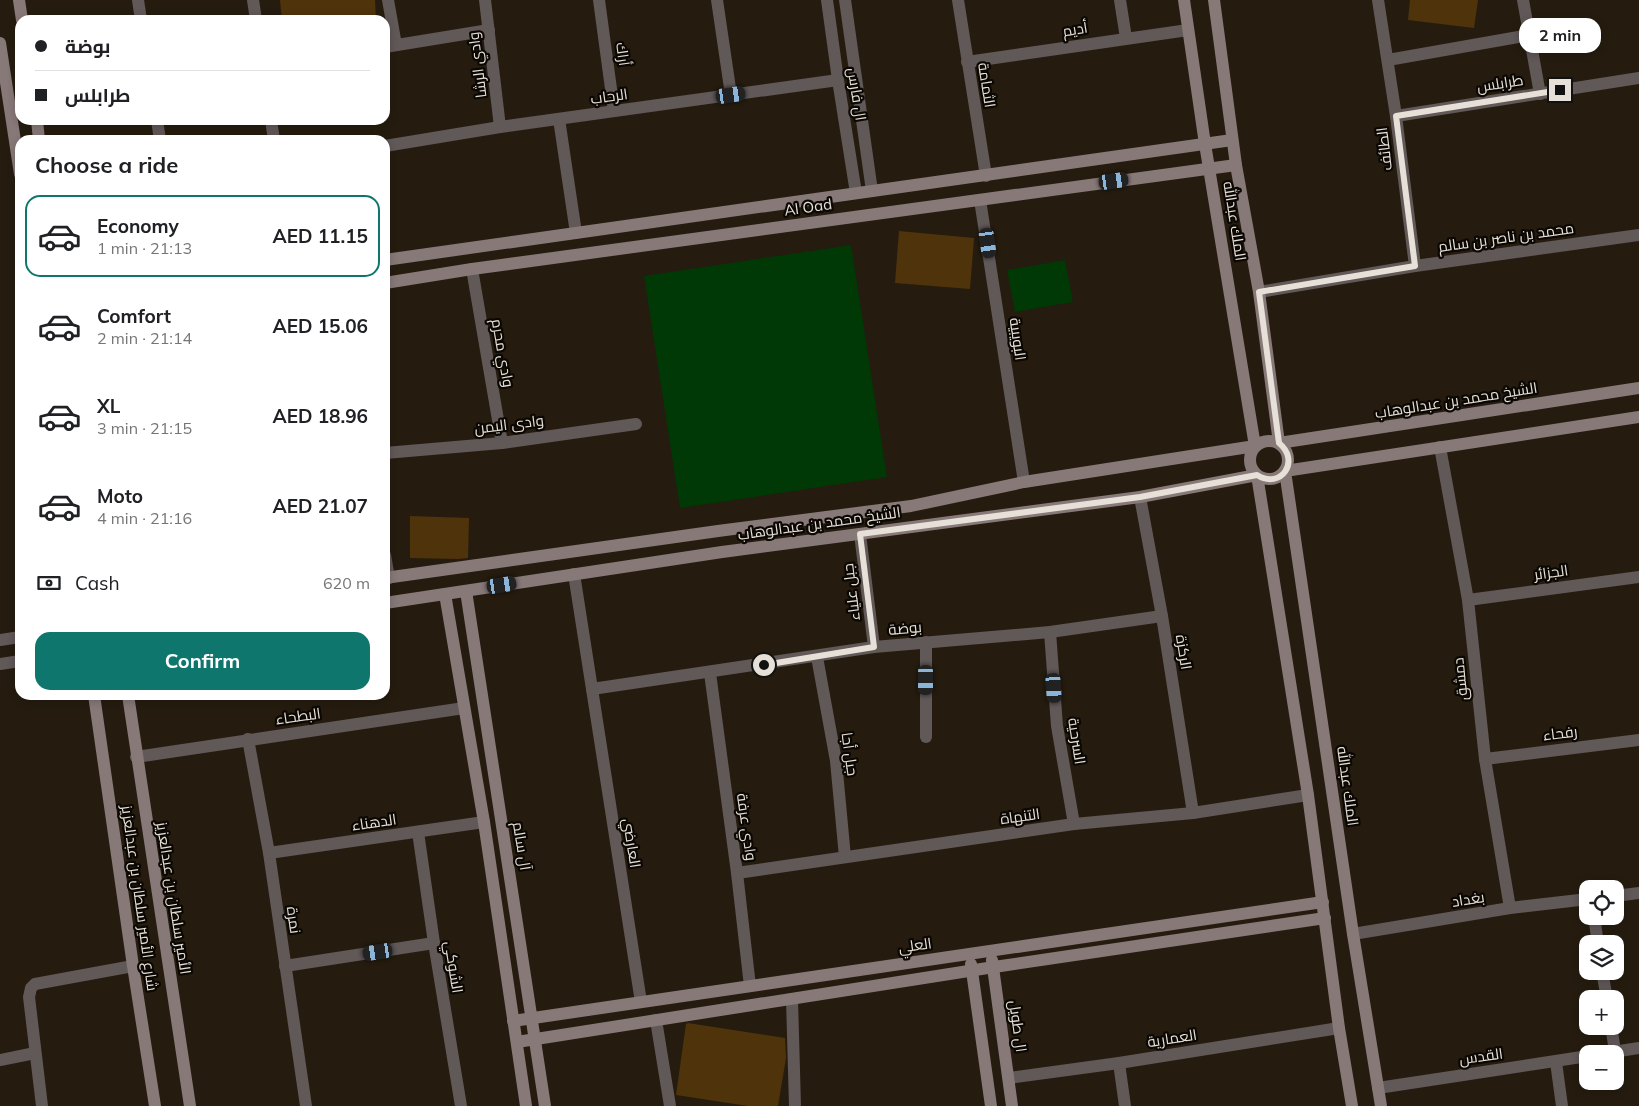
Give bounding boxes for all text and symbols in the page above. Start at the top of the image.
street label: أديم [1061,18,1089,41]
callout: 2 min [1519,18,1601,52]
text: 2 min [1539,25,1581,45]
street label: وادي الرشا [464,31,493,99]
text: بوضة [65,34,111,58]
street label: أراك [612,41,634,67]
street label: الثمامة [974,61,1000,109]
street label: ال فارس [842,66,871,122]
street label: طرابلس [1475,70,1525,97]
route end [1549,79,1571,101]
text: طرابلس [65,83,131,107]
street label: الرحاب [589,84,629,108]
car [715,85,746,105]
street label: الطائف [1372,126,1396,172]
text: Choose a ride [35,151,178,179]
car [1098,171,1129,191]
street label: الملك عبدالله [1219,180,1251,262]
street label: Al Oad [783,194,833,220]
icon: car [37,214,82,259]
text: Economy [97,214,179,238]
street label: محمد بن ناصر بن سالم [1437,218,1575,257]
text: AED 11.15 [272,224,368,248]
car [978,227,997,259]
text: 1 min · 21:13 [97,238,192,258]
icon: car [37,304,82,349]
text: Comfort [97,304,171,328]
text: AED 15.06 [272,314,368,338]
street label: وادي محرم [485,317,518,389]
street label: البويبية [1006,317,1030,361]
text: 2 min · 21:14 [97,328,192,348]
street label: الشيخ محمد بن عبدالوهاب [1373,378,1539,424]
icon: car [37,394,82,439]
text: XL [97,394,120,418]
text: AED 18.96 [272,404,368,428]
street label: وادى اليمن [473,410,545,439]
text: 3 min · 21:15 [97,418,192,438]
icon: car [37,484,82,529]
text: Moto [97,484,143,508]
text: AED 21.07 [272,494,368,518]
street label: الشيخ محمد بن عبدالوهاب [736,502,902,546]
text: 4 min · 21:16 [97,508,192,528]
street label: الجزائر [1532,560,1569,584]
street label: جبل علياء [838,562,865,622]
icon: cash [35,569,63,597]
text: Cash [75,571,120,595]
text: 620 m [323,573,370,593]
car [486,575,517,595]
street label: بوضة [887,617,923,639]
button: Confirm [35,632,370,690]
street label: الركزة [1172,633,1196,671]
route start [753,654,775,676]
street label: دمشق [1448,656,1473,701]
car [918,665,933,695]
car [1045,673,1062,703]
street label: البطحاء [274,703,322,729]
street label: السرحية [1064,716,1090,766]
street label: رفحاء [1542,721,1578,745]
street label: جبل أجا [837,731,862,777]
street label: الملك عبدالله [1333,745,1363,827]
street label: وادي عرفة [730,792,761,862]
street label: شارع الأمير سلطان بن عبدالعزيز [115,803,162,992]
street label: التنهاة [999,804,1041,829]
street label: الدهناء [350,809,398,835]
street label: العارضي [616,817,645,870]
street label: الأمير سلطان بن عبدالعزيز [151,819,195,976]
street label: آل سالم [508,820,535,872]
map controls [1579,880,1624,1090]
button: locate [1579,880,1624,925]
street label: بغداد [1450,887,1486,911]
street label: نمرة [283,905,305,935]
street label: العلي [897,933,933,960]
button: layers [1579,935,1624,980]
street label: الشوكي [438,940,467,995]
car [362,942,393,962]
button: + [1579,990,1624,1035]
street label: ال طويل [1004,999,1031,1053]
street label: العمارية [1146,1025,1198,1051]
street label: القدس [1458,1044,1504,1069]
button: − [1579,1045,1624,1090]

